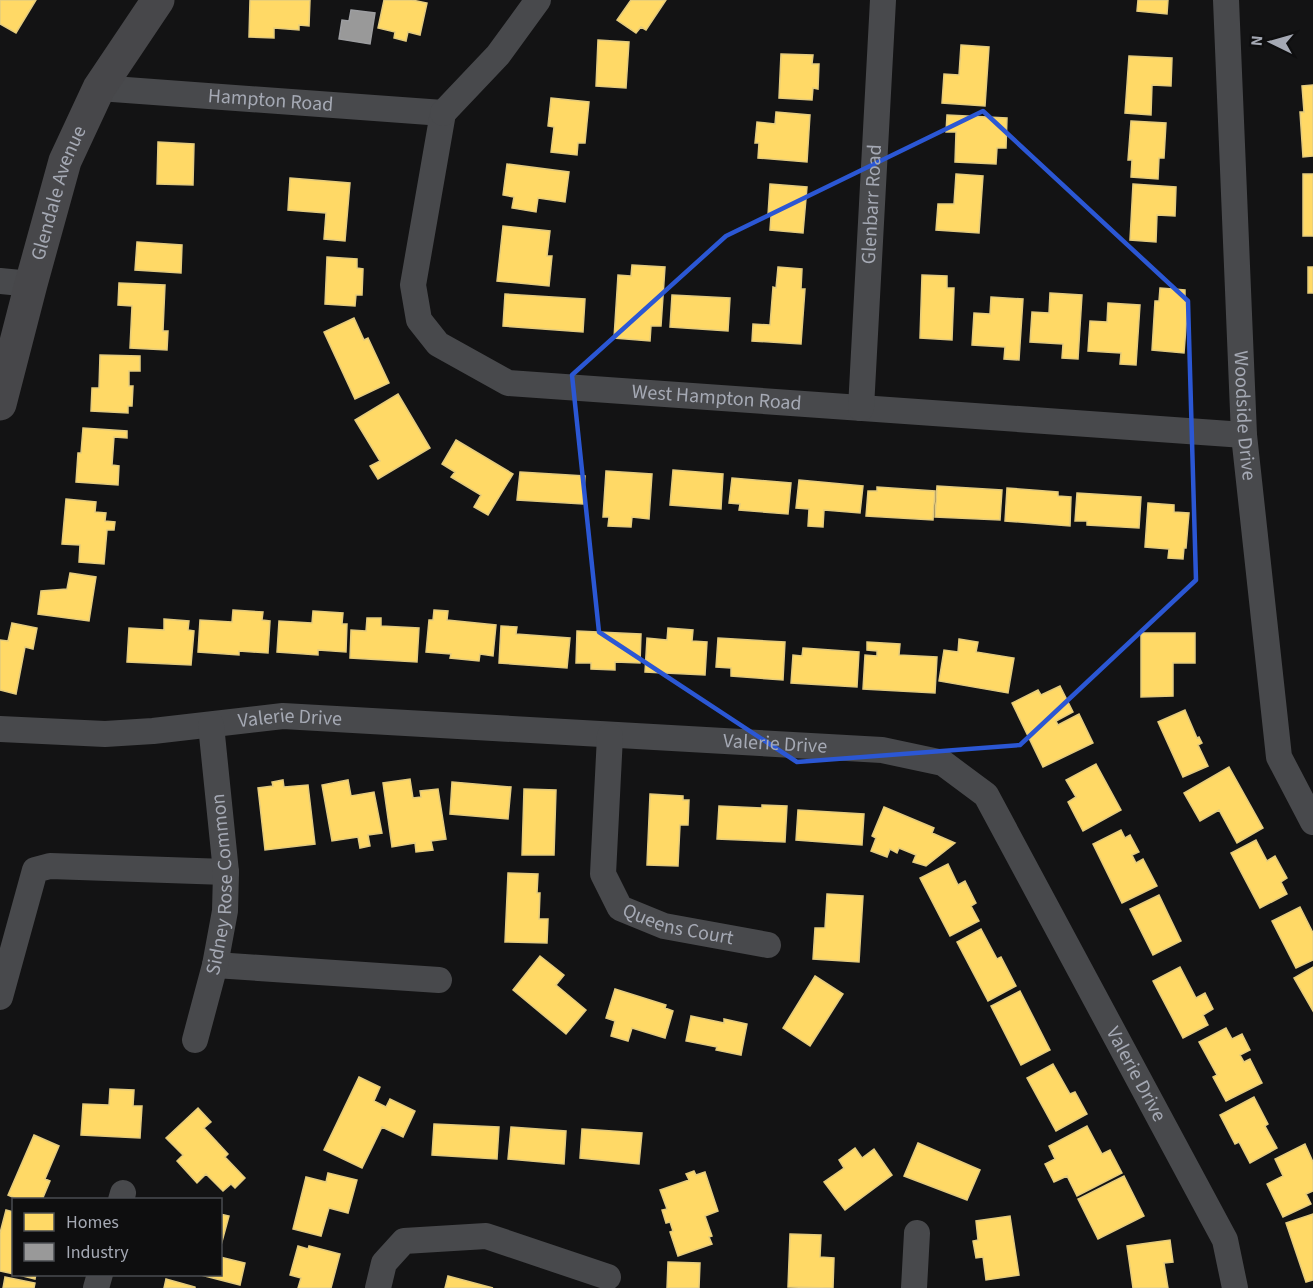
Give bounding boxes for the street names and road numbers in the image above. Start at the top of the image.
street label: Hampton Road [207,82,334,119]
street label: Glendale Avenue [24,121,94,264]
street label: Glenbarr Road [855,144,889,265]
street label: Woodside Drive [1227,350,1263,482]
street label: West Hampton Road [631,378,802,418]
street label: Valerie Drive [237,702,343,735]
street label: Valerie Drive [722,727,828,761]
street label: Sidney Rose Common [199,792,240,978]
street label: Queens Court [618,896,736,952]
street label: Valerie Drive [1099,1022,1173,1127]

